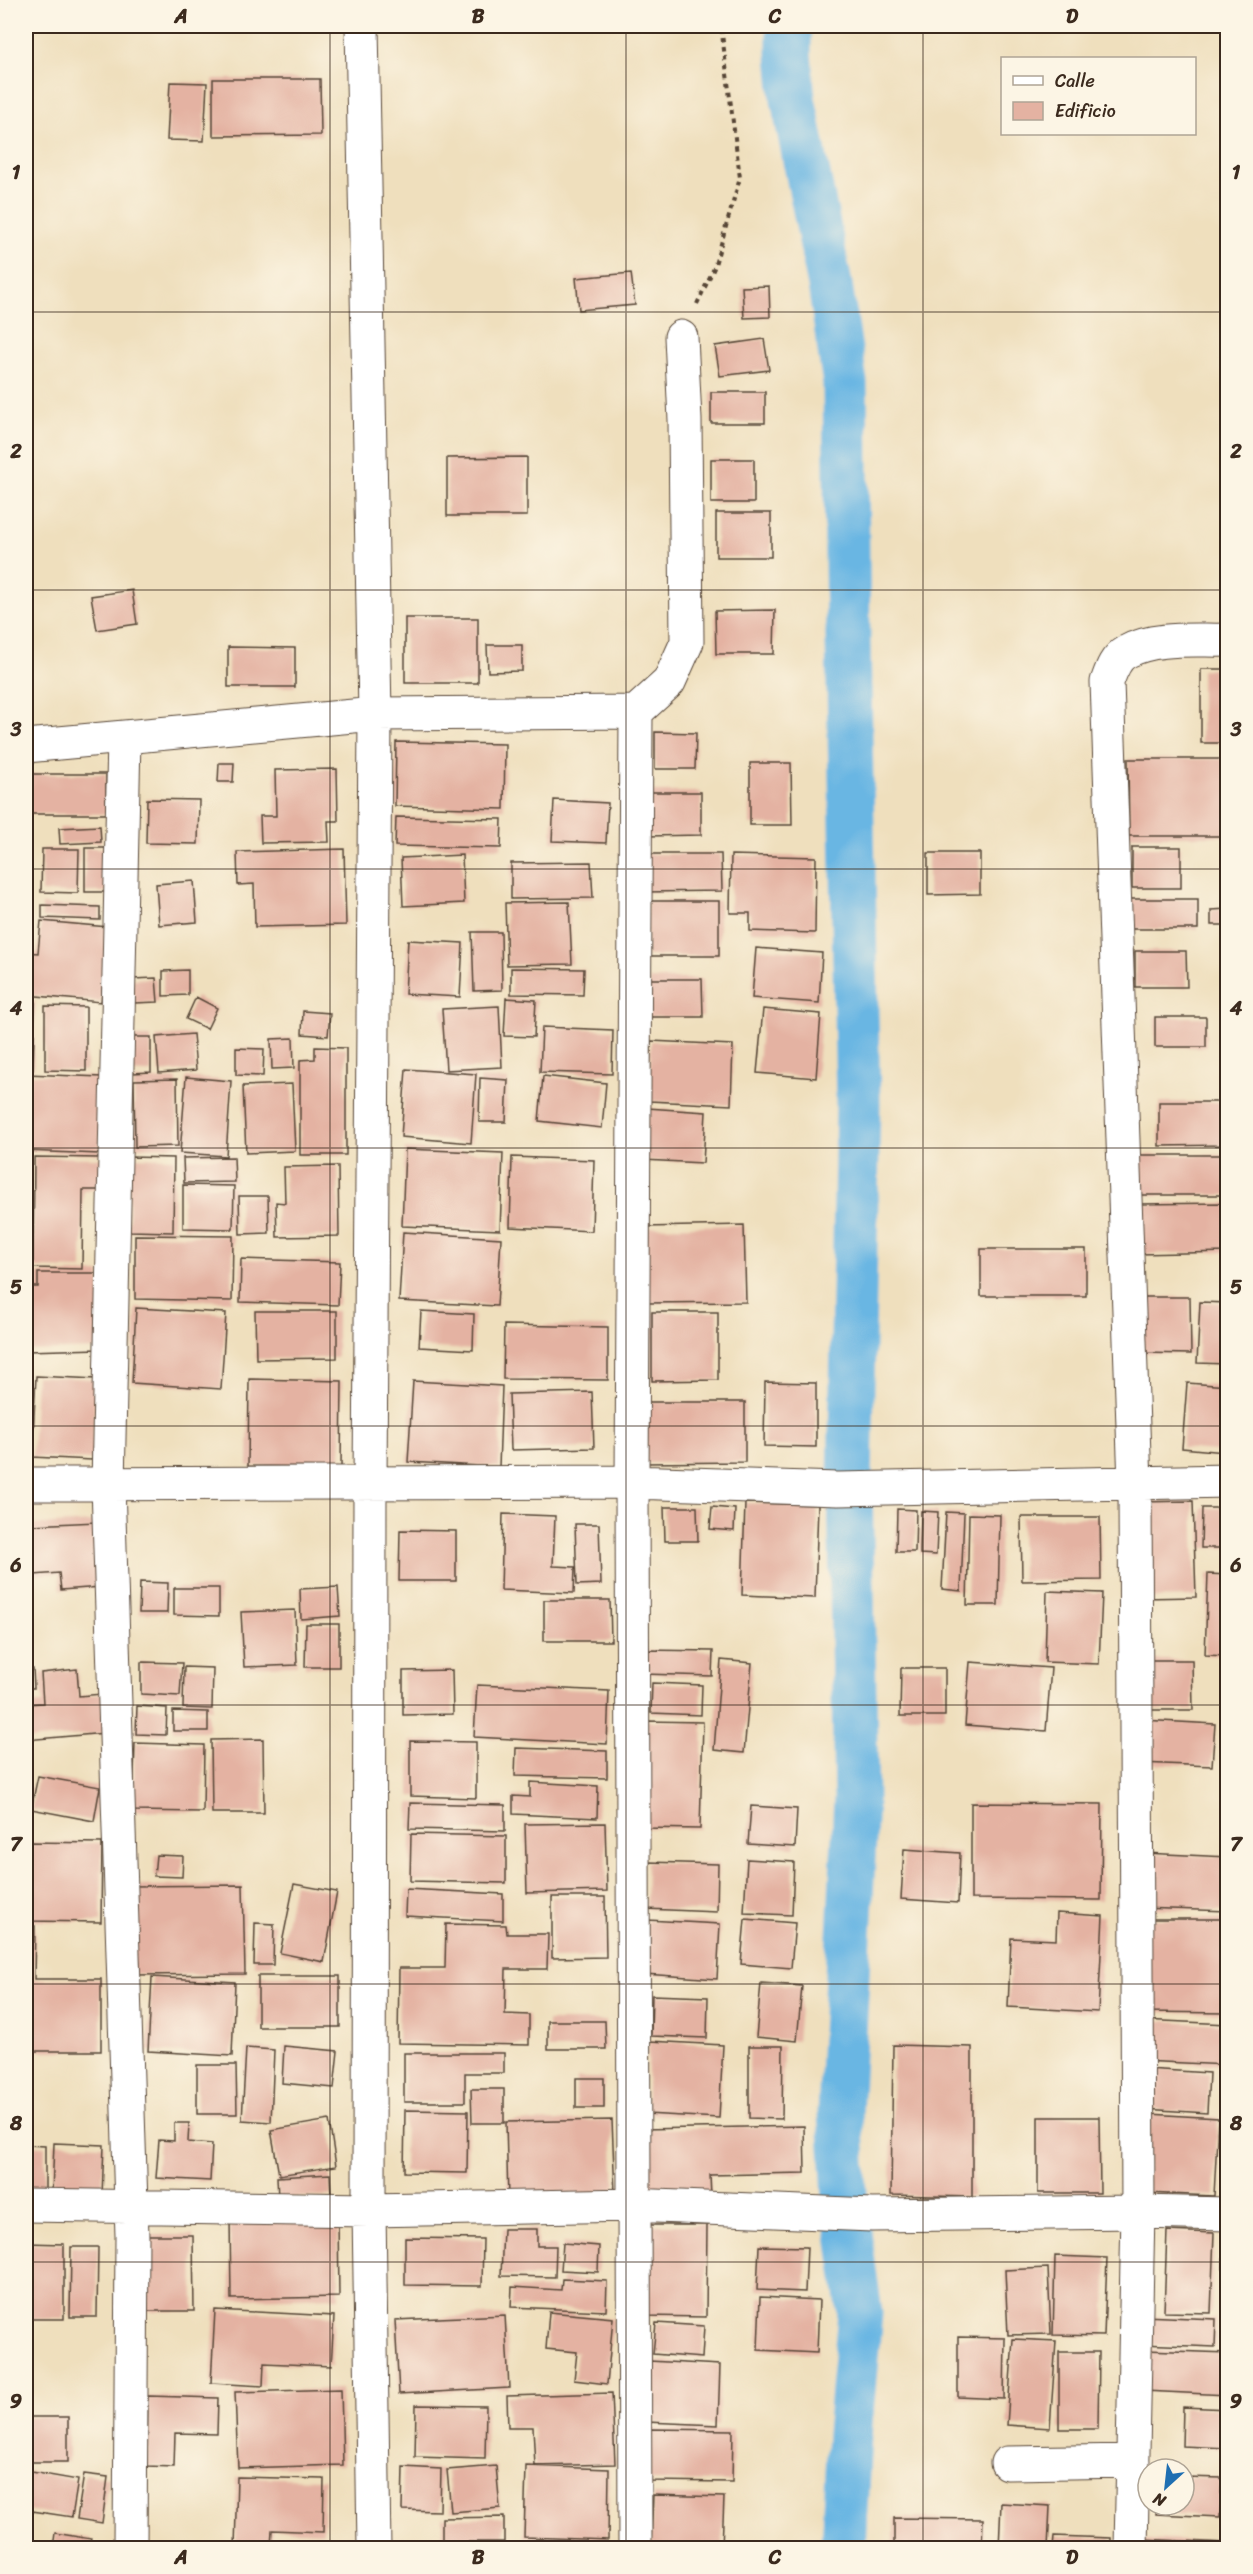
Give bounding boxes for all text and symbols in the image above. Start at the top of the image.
text: A [173,0,188,34]
text: B [472,0,485,34]
text: C [768,0,782,34]
text: D [1066,0,1079,34]
legend [1001,57,1196,135]
text: Calle [1055,65,1095,97]
text: Edificio [1055,95,1116,127]
text: 1 [12,155,21,190]
text: 1 [1232,155,1241,190]
text: 2 [9,434,22,469]
text: 2 [1229,434,1242,469]
text: 3 [10,712,22,747]
text: 3 [1230,712,1242,747]
text: 4 [9,991,23,1026]
text: 4 [1229,991,1243,1026]
text: 5 [10,1270,22,1305]
text: 5 [1230,1270,1242,1305]
text: 6 [9,1548,22,1583]
text: 6 [1229,1548,1242,1583]
text: 7 [10,1827,23,1862]
text: 7 [1230,1827,1243,1862]
text: 8 [9,2106,23,2141]
text: 8 [1229,2106,1243,2141]
text: 9 [10,2384,22,2419]
text: 9 [1230,2384,1242,2419]
north arrow [1136,2457,1196,2517]
text: N [1147,2484,1172,2516]
text: A [173,2540,188,2574]
text: B [472,2540,485,2574]
text: C [768,2540,782,2574]
text: D [1066,2540,1079,2574]

